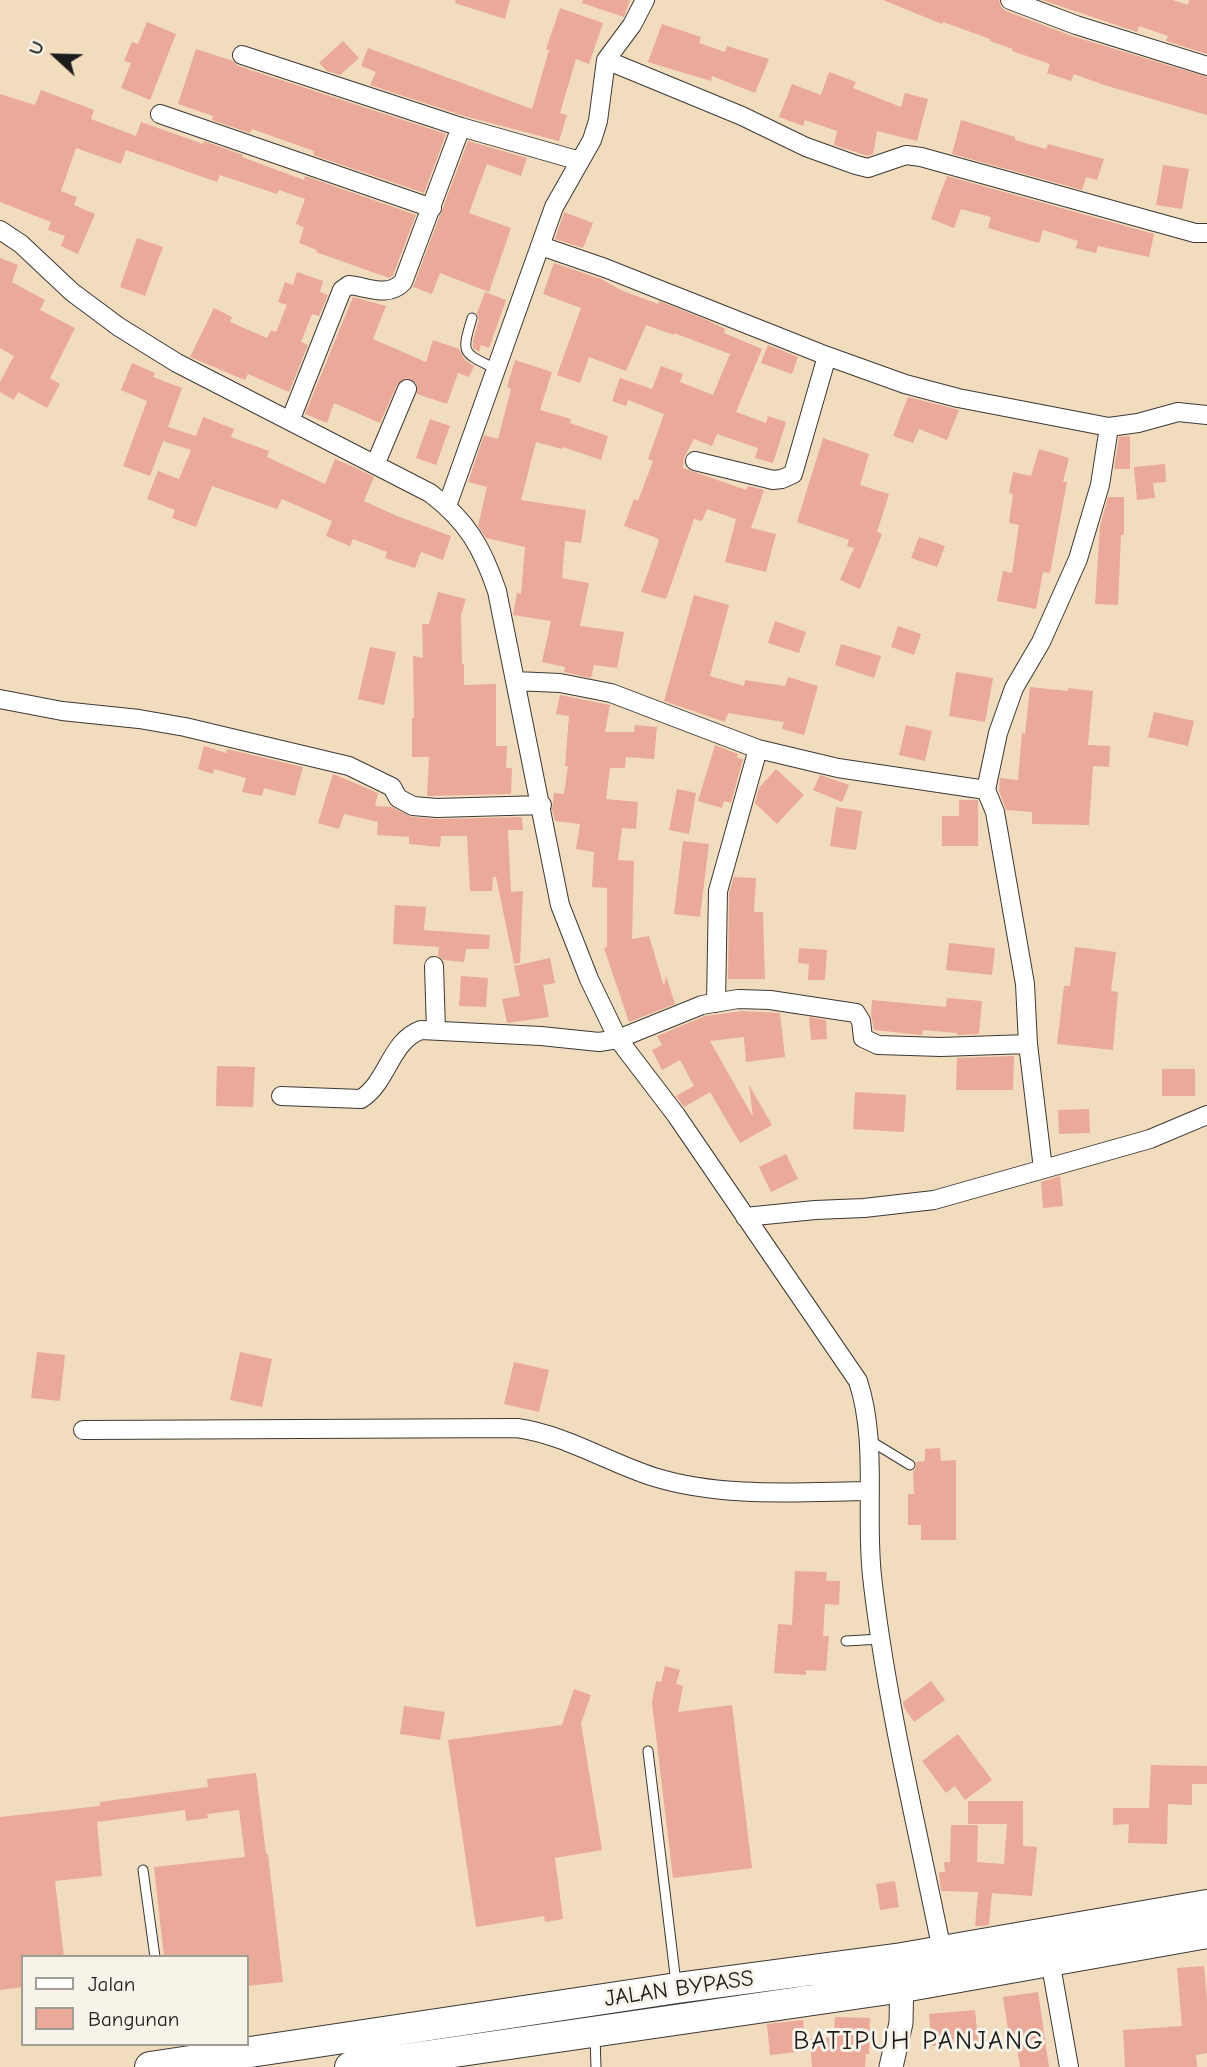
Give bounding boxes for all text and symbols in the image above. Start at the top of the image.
north arrow [21,21,91,91]
text: U [24,38,49,58]
legend [21,1955,248,2046]
street label: JALAN BYPASS [603,1965,755,2013]
text: Jalan [88,1972,135,1996]
text: Bangunan [88,2007,179,2031]
district label: BATIPUH PANJANG [795,2026,1043,2058]

